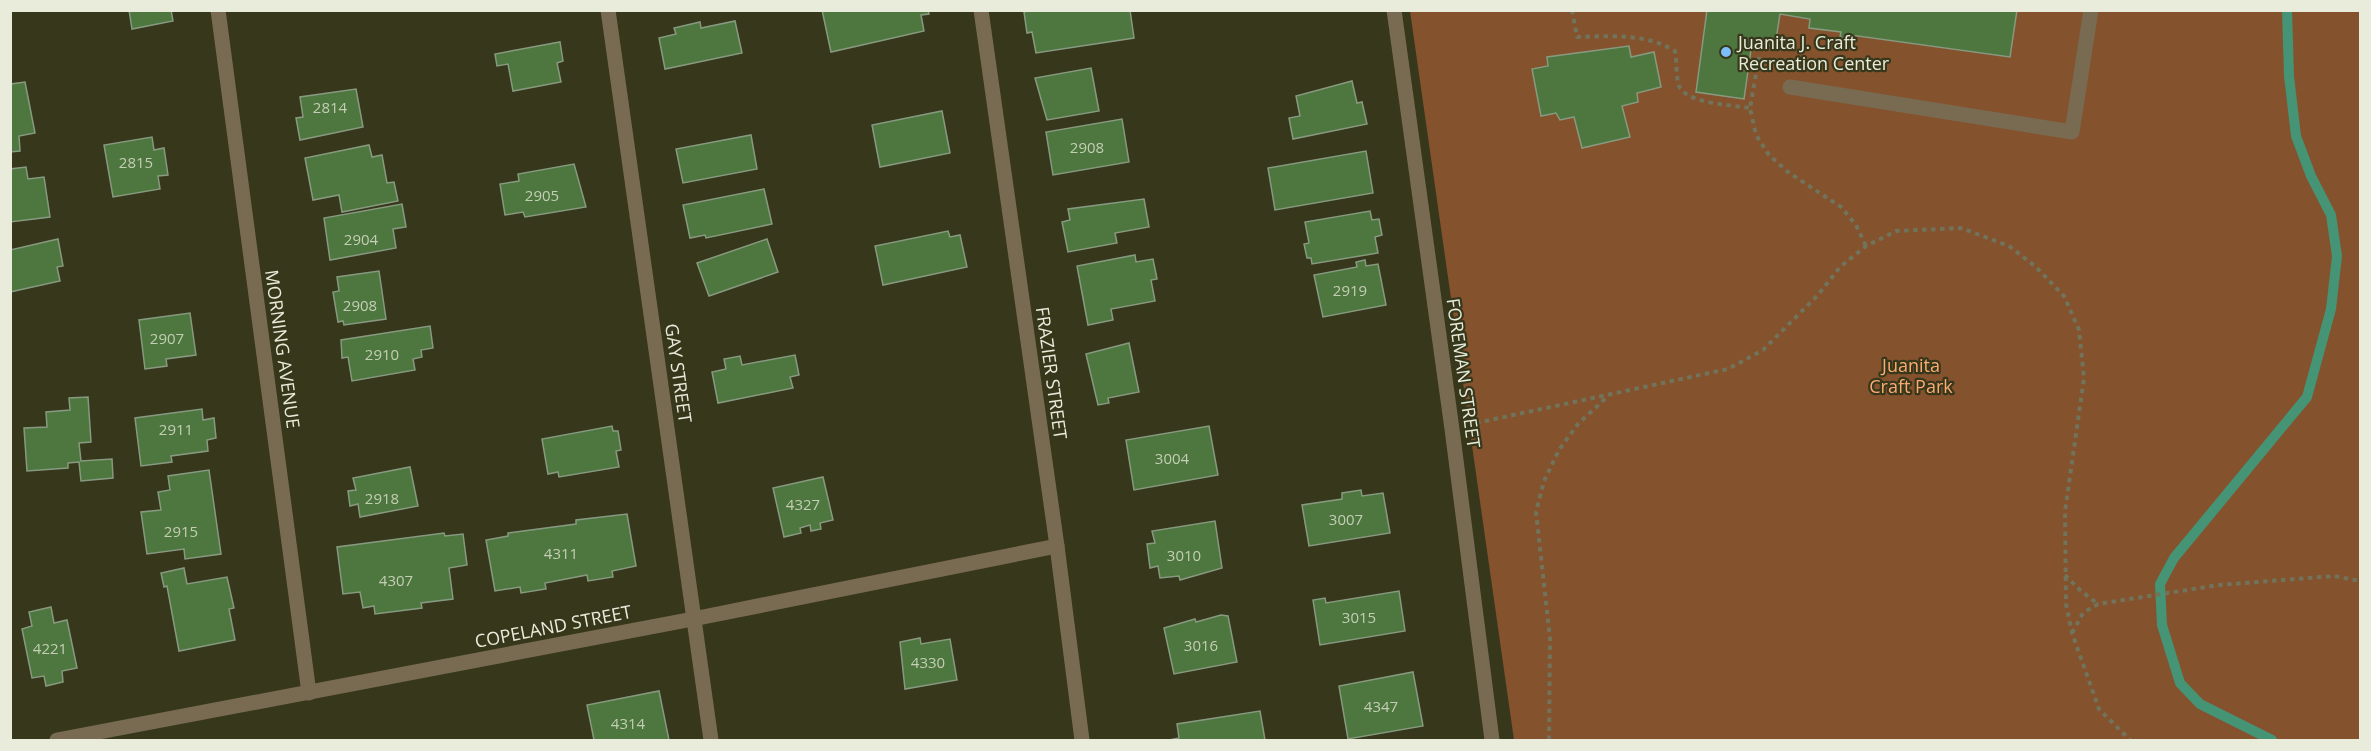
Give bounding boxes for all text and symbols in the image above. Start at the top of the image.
place label: Juanita J. Craft Recreation Center [1736,30,1890,75]
marker: Juanita J. Craft Recreation Center [1719,45,1733,59]
house number: 2814 [313,97,348,117]
house number: 2908 [1070,137,1104,157]
house number: 2815 [119,152,153,172]
house number: 2905 [525,185,559,205]
house number: 2904 [344,229,379,249]
street label: MORNING AVENUE [260,268,306,430]
house number: 2919 [1333,280,1367,300]
house number: 2908 [343,295,377,315]
street label: FOREMAN STREET [1442,297,1486,450]
street label: FRAZIER STREET [1031,305,1073,441]
street label: GAY STREET [660,322,698,424]
house number: 2907 [150,328,184,348]
house number: 2910 [365,344,399,364]
park label: Juanita Craft Park [1869,353,1953,398]
house number: 2911 [159,419,193,439]
house number: 3004 [1155,448,1190,468]
house number: 2918 [365,488,399,508]
house number: 4327 [786,494,820,514]
house number: 3007 [1329,509,1363,529]
house number: 2915 [164,521,198,541]
house number: 4311 [544,543,578,563]
house number: 3010 [1167,545,1201,565]
house number: 4307 [379,570,413,590]
street label: COPELAND STREET [473,599,633,653]
house number: 3015 [1342,607,1376,627]
house number: 3016 [1184,635,1218,655]
house number: 4221 [33,638,67,658]
house number: 4330 [911,652,945,672]
house number: 4347 [1364,696,1398,716]
house number: 4314 [611,713,646,733]

